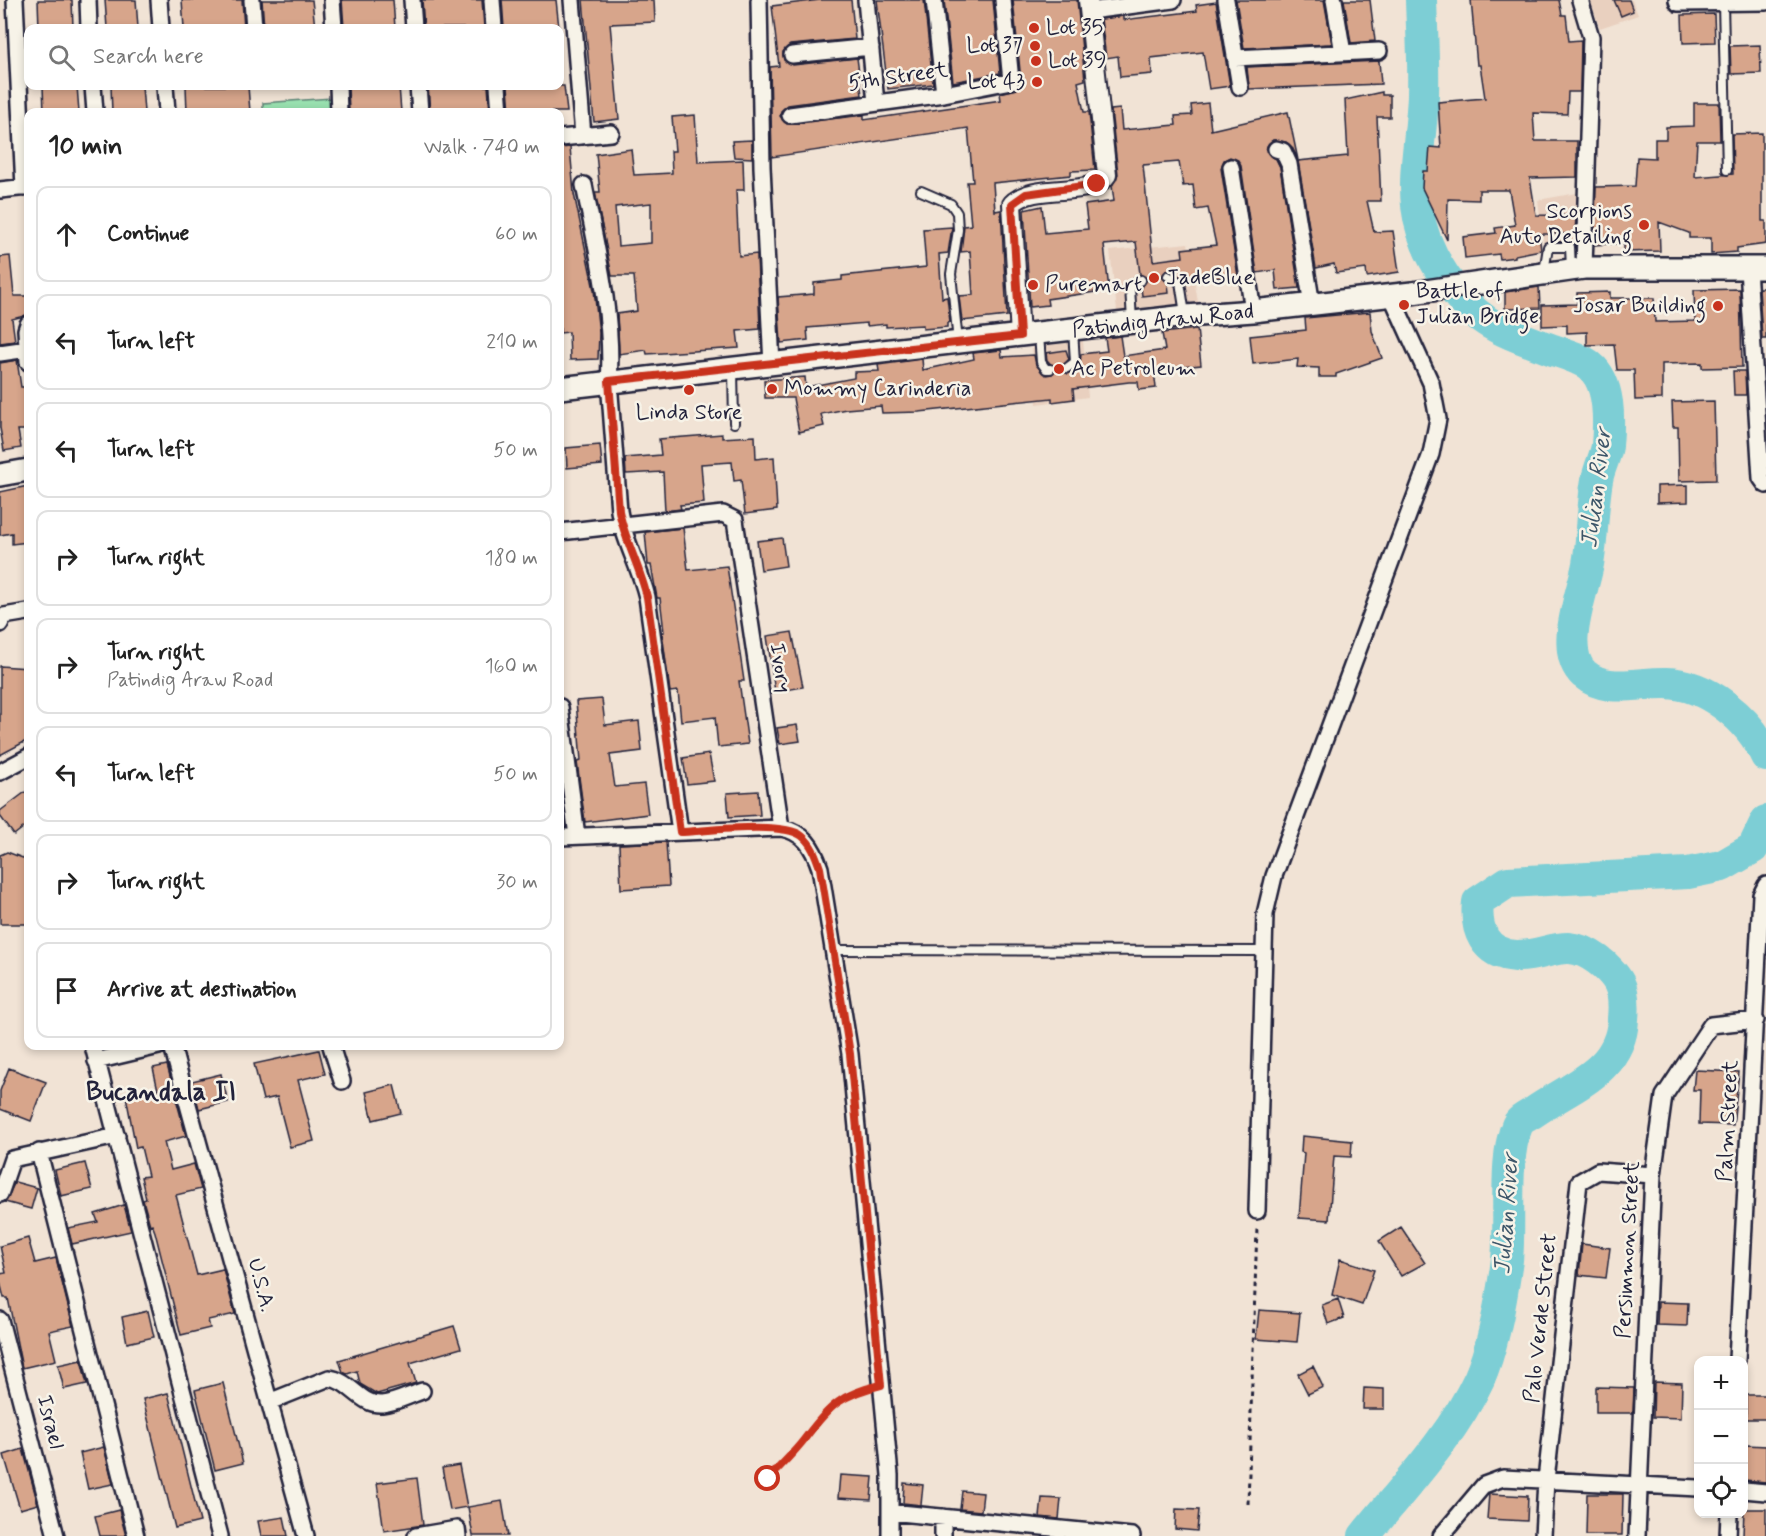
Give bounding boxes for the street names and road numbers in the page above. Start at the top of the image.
street label: 5th Street [846,56,950,98]
street label: Patindig Araw Road [1071,298,1256,347]
street label: Ivory [762,641,798,695]
street label: Palm Street [1711,1059,1745,1183]
street label: Persimmon Street [1609,1160,1647,1339]
street label: Palo Verde Street [1518,1232,1564,1404]
street label: U.S.A. [240,1255,282,1315]
street label: Israel [30,1392,70,1452]

